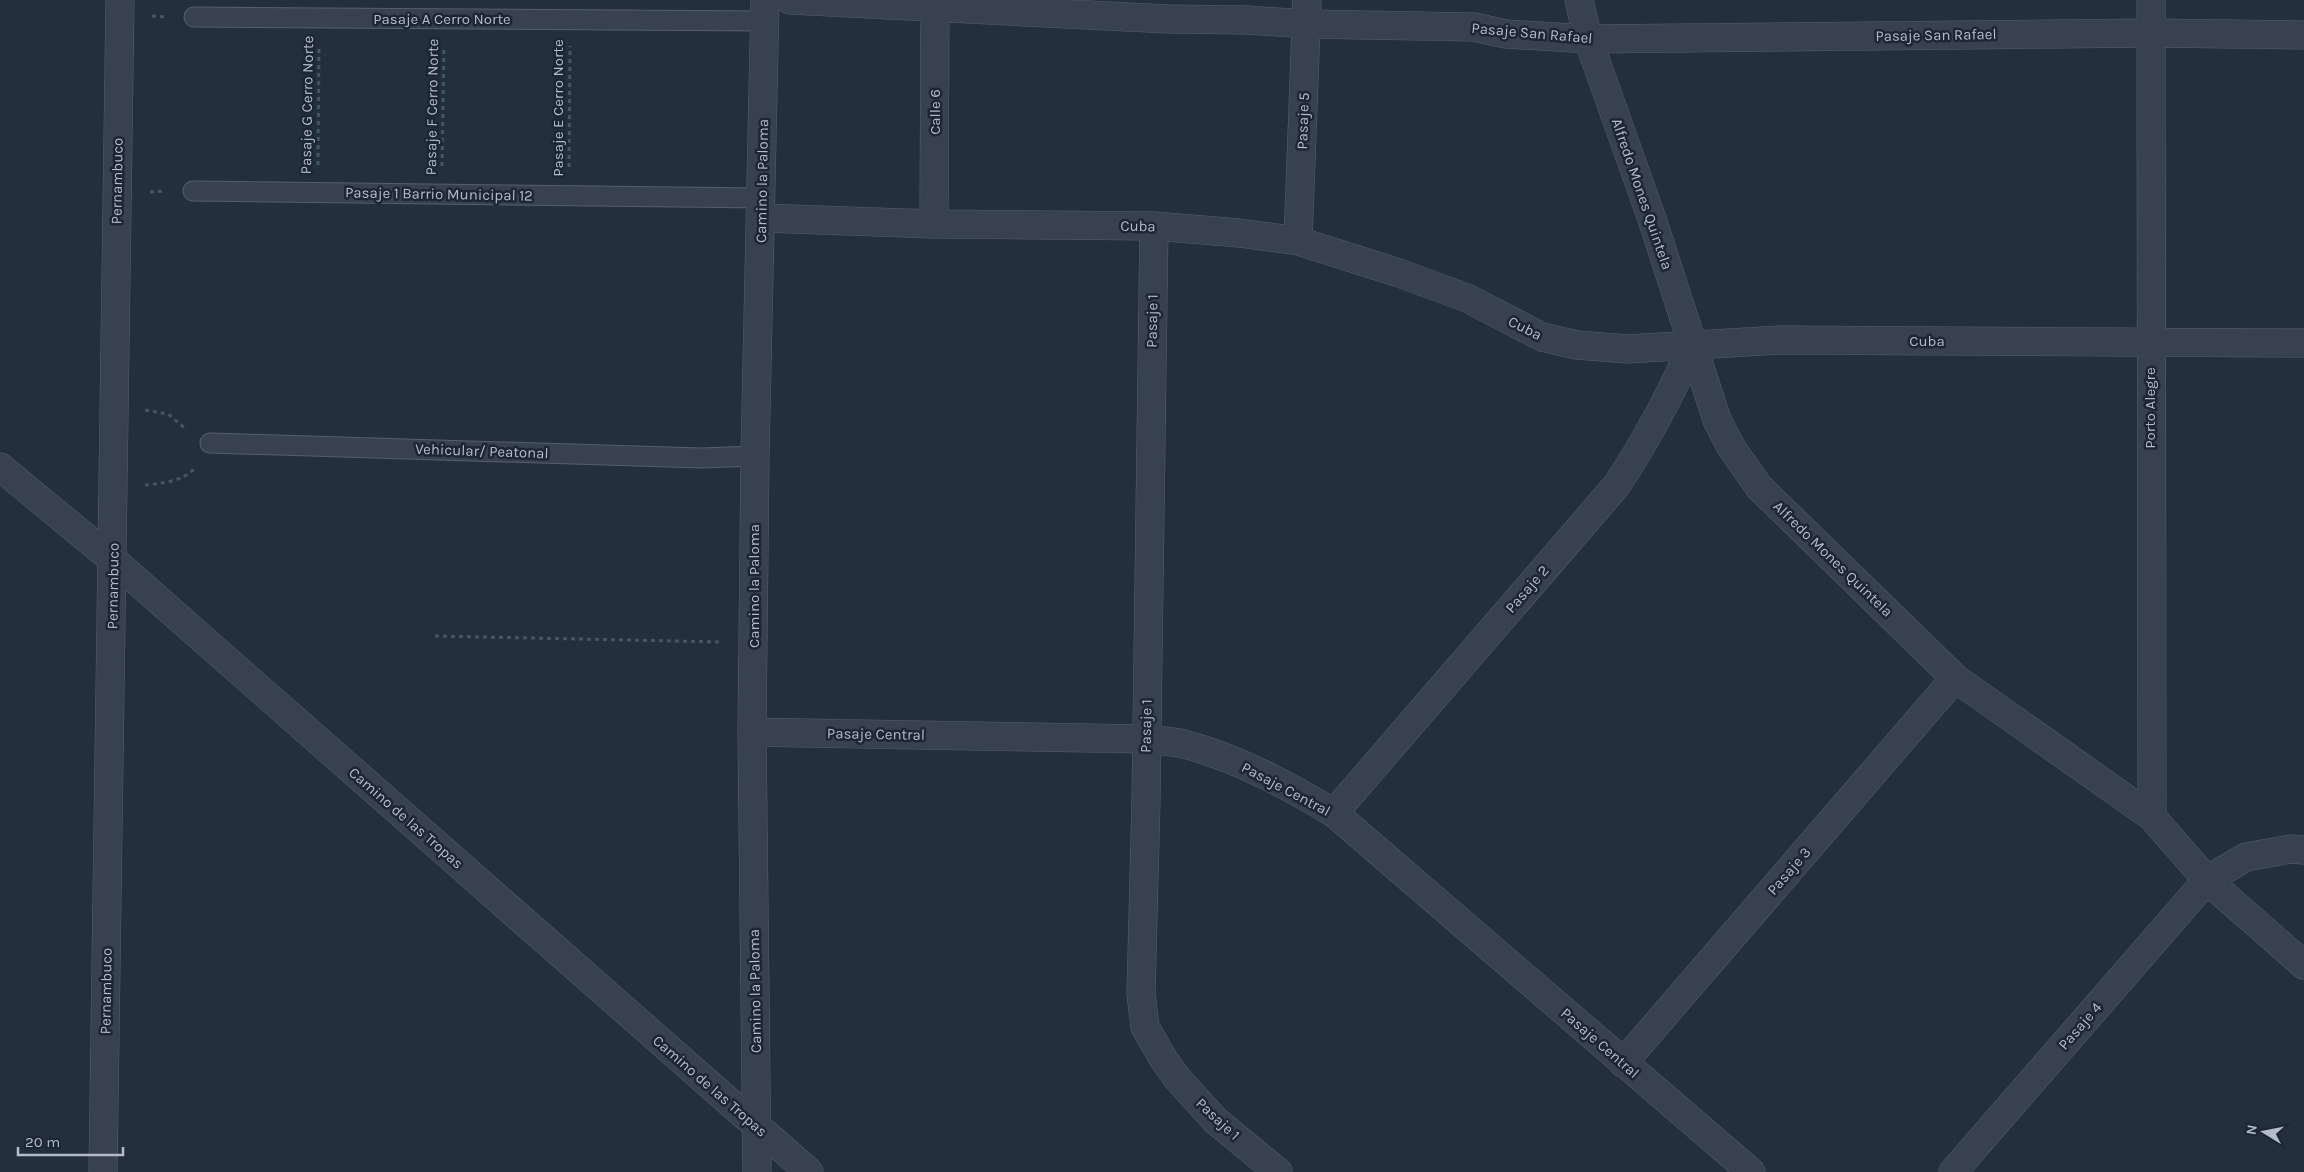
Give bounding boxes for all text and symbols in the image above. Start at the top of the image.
street label: Pasaje A Cerro Norte [373,10,511,28]
street label: Pasaje San Rafael [1471,19,1593,47]
street label: Pasaje San Rafael [1875,25,1997,45]
street label: Pasaje G Cerro Norte [297,36,317,174]
street label: Pasaje F Cerro Norte [422,38,442,176]
street label: Pasaje E Cerro Norte [549,39,567,177]
street label: Calle 6 [926,89,944,135]
street label: Pasaje 5 [1293,92,1313,150]
street label: Alfredo Mones Quintela [1608,116,1676,272]
street label: Camino la Paloma [752,119,772,243]
street label: Pernambuco [107,138,127,224]
street label: Pasaje 1 Barrio Municipal 12 [345,183,533,205]
street label: Cuba [1120,217,1156,235]
street label: Pasaje 1 [1143,294,1161,348]
street label: Cuba [1505,312,1545,344]
street label: Cuba [1909,332,1945,350]
street label: Porto Alegre [2141,367,2159,449]
street label: Vehicular/ Peatonal [415,440,549,462]
street label: Alfredo Mones Quintela [1770,497,1896,621]
street label: Camino la Paloma [745,524,763,648]
street label: Pernambuco [103,543,123,629]
street label: Pasaje 2 [1501,561,1553,617]
street label: Pasaje 1 [1137,699,1155,753]
street label: Pasaje Central [827,724,925,744]
street label: Pasaje Central [1238,758,1334,820]
street label: Camino de las Tropas [345,763,467,873]
street label: Pasaje 3 [1763,843,1815,899]
street label: Camino la Paloma [745,929,765,1053]
street label: Pernambuco [96,948,116,1034]
street label: Pasaje 4 [2054,998,2106,1053]
street label: Pasaje Central [1557,1004,1643,1082]
street label: Camino de las Tropas [649,1031,771,1141]
street label: Pasaje 1 [1192,1094,1244,1144]
north arrow [2239,1107,2289,1157]
text: N [2242,1123,2261,1136]
scale bar [18,1124,122,1156]
text: 20 m [25,1133,60,1151]

